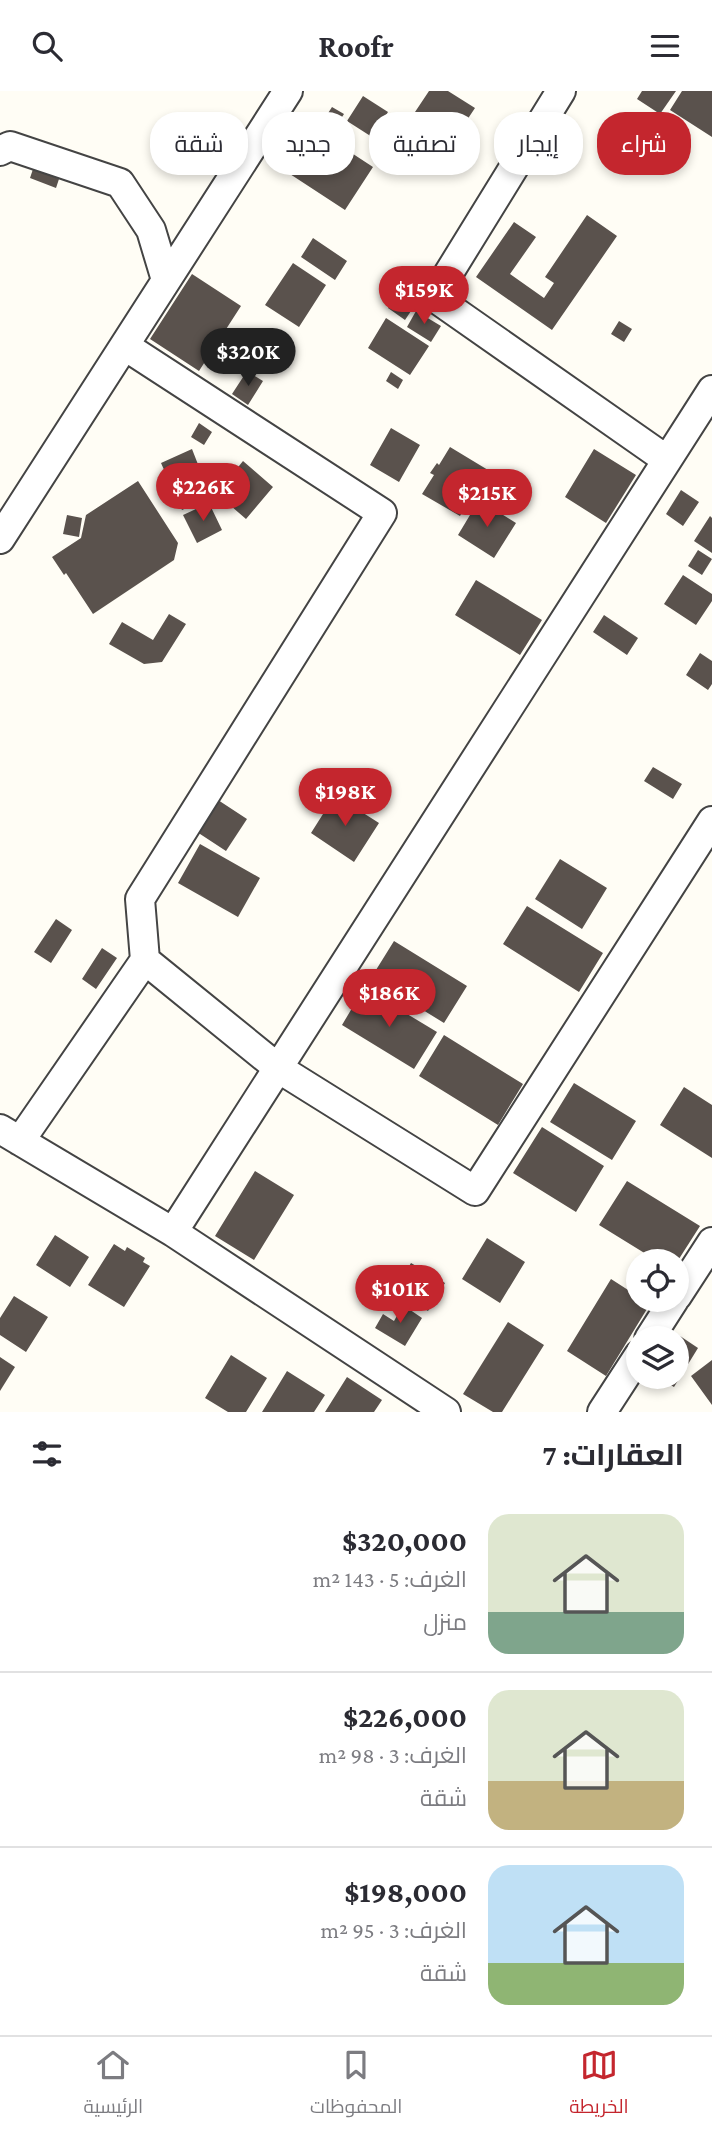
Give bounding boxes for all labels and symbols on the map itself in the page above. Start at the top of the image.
pin: $159K [375,267,473,326]
pin: $320K [199,329,297,388]
pin: $226K [154,463,252,523]
pin: $215K [438,469,536,529]
pin: $198K [296,769,394,828]
pin: $186K [340,969,438,1029]
pin: $101K [351,1265,449,1325]

